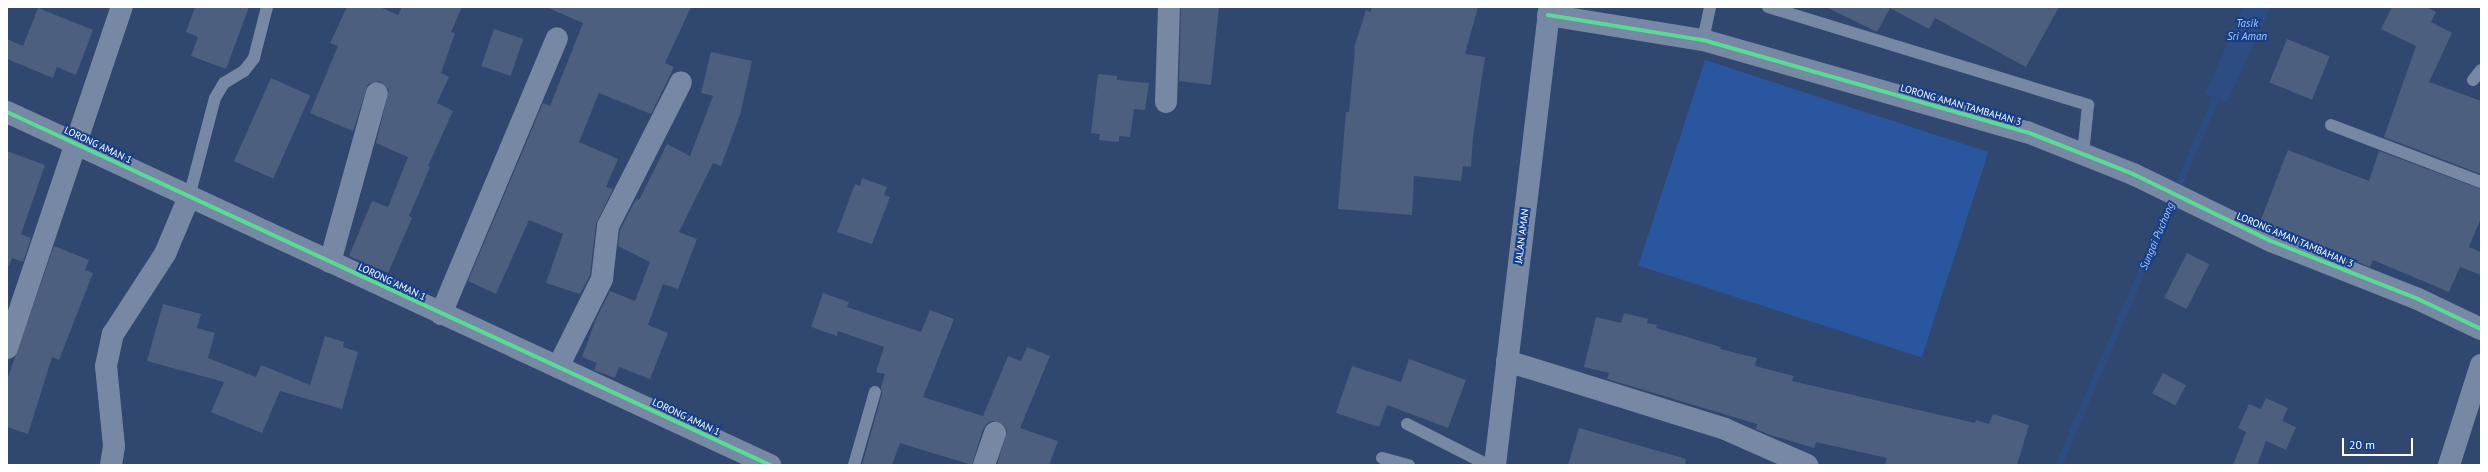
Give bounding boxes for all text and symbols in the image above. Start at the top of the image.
water label: Tasik Sri Aman [2227,17,2267,43]
street label: LORONG AMAN TAMBAHAN 3 [1899,82,2023,128]
street label: LORONG AMAN 1 [62,124,134,166]
water label: Sungai Puchong [2137,200,2177,272]
street label: JALAN AMAN [1513,208,1531,264]
street label: LORONG AMAN TAMBAHAN 3 [2235,210,2355,270]
street label: LORONG AMAN 1 [356,261,428,303]
street label: LORONG AMAN 1 [650,396,722,438]
scale bar [2344,430,2415,456]
text: 20 m [2349,437,2375,452]

